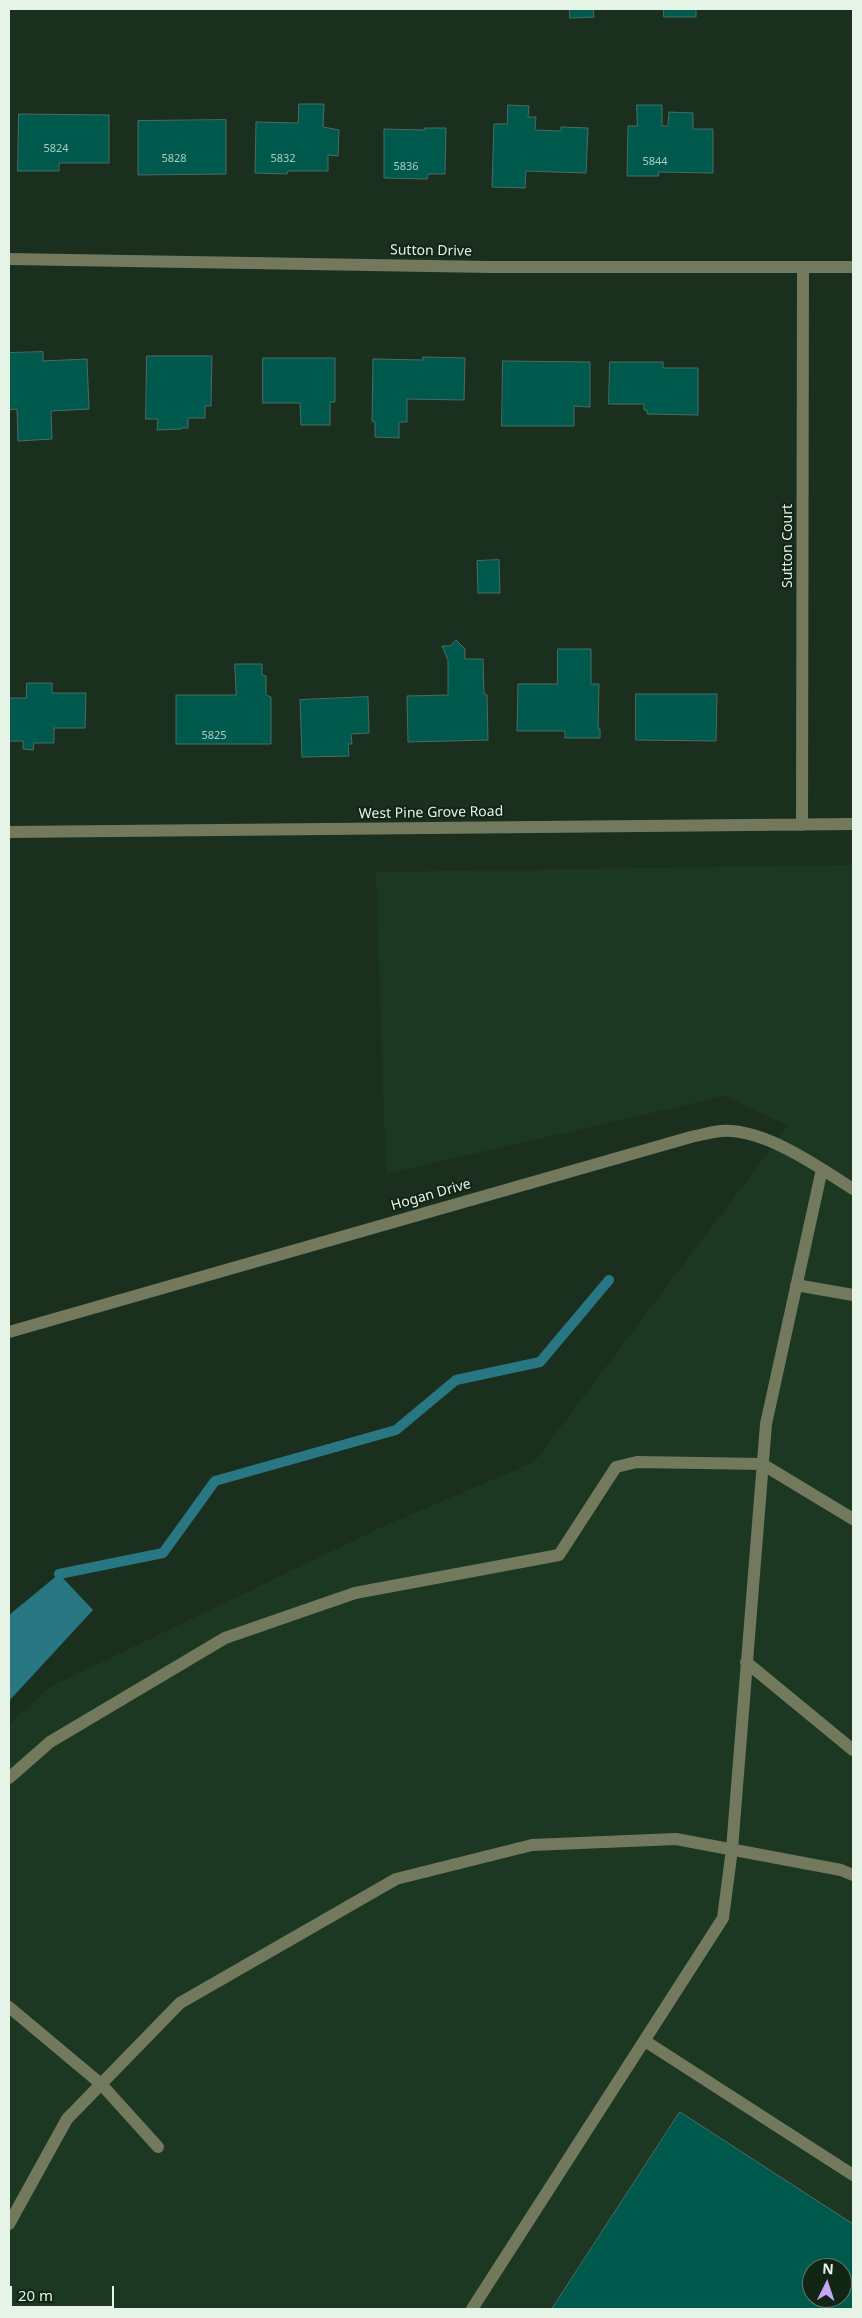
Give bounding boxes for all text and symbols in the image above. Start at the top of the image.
house number: 5824 [43,142,69,156]
house number: 5828 [161,152,187,166]
house number: 5832 [270,152,296,166]
house number: 5844 [642,155,668,169]
house number: 5836 [393,160,419,174]
street label: Sutton Drive [390,242,472,260]
street label: Sutton Court [780,504,796,588]
house number: 5825 [201,729,227,743]
street label: West Pine Grove Road [359,803,503,823]
street label: Hogan Drive [389,1176,473,1214]
north arrow [802,2258,852,2308]
text: N [822,2259,834,2278]
scale bar [12,2276,116,2308]
text: 20 m [18,2285,53,2305]

